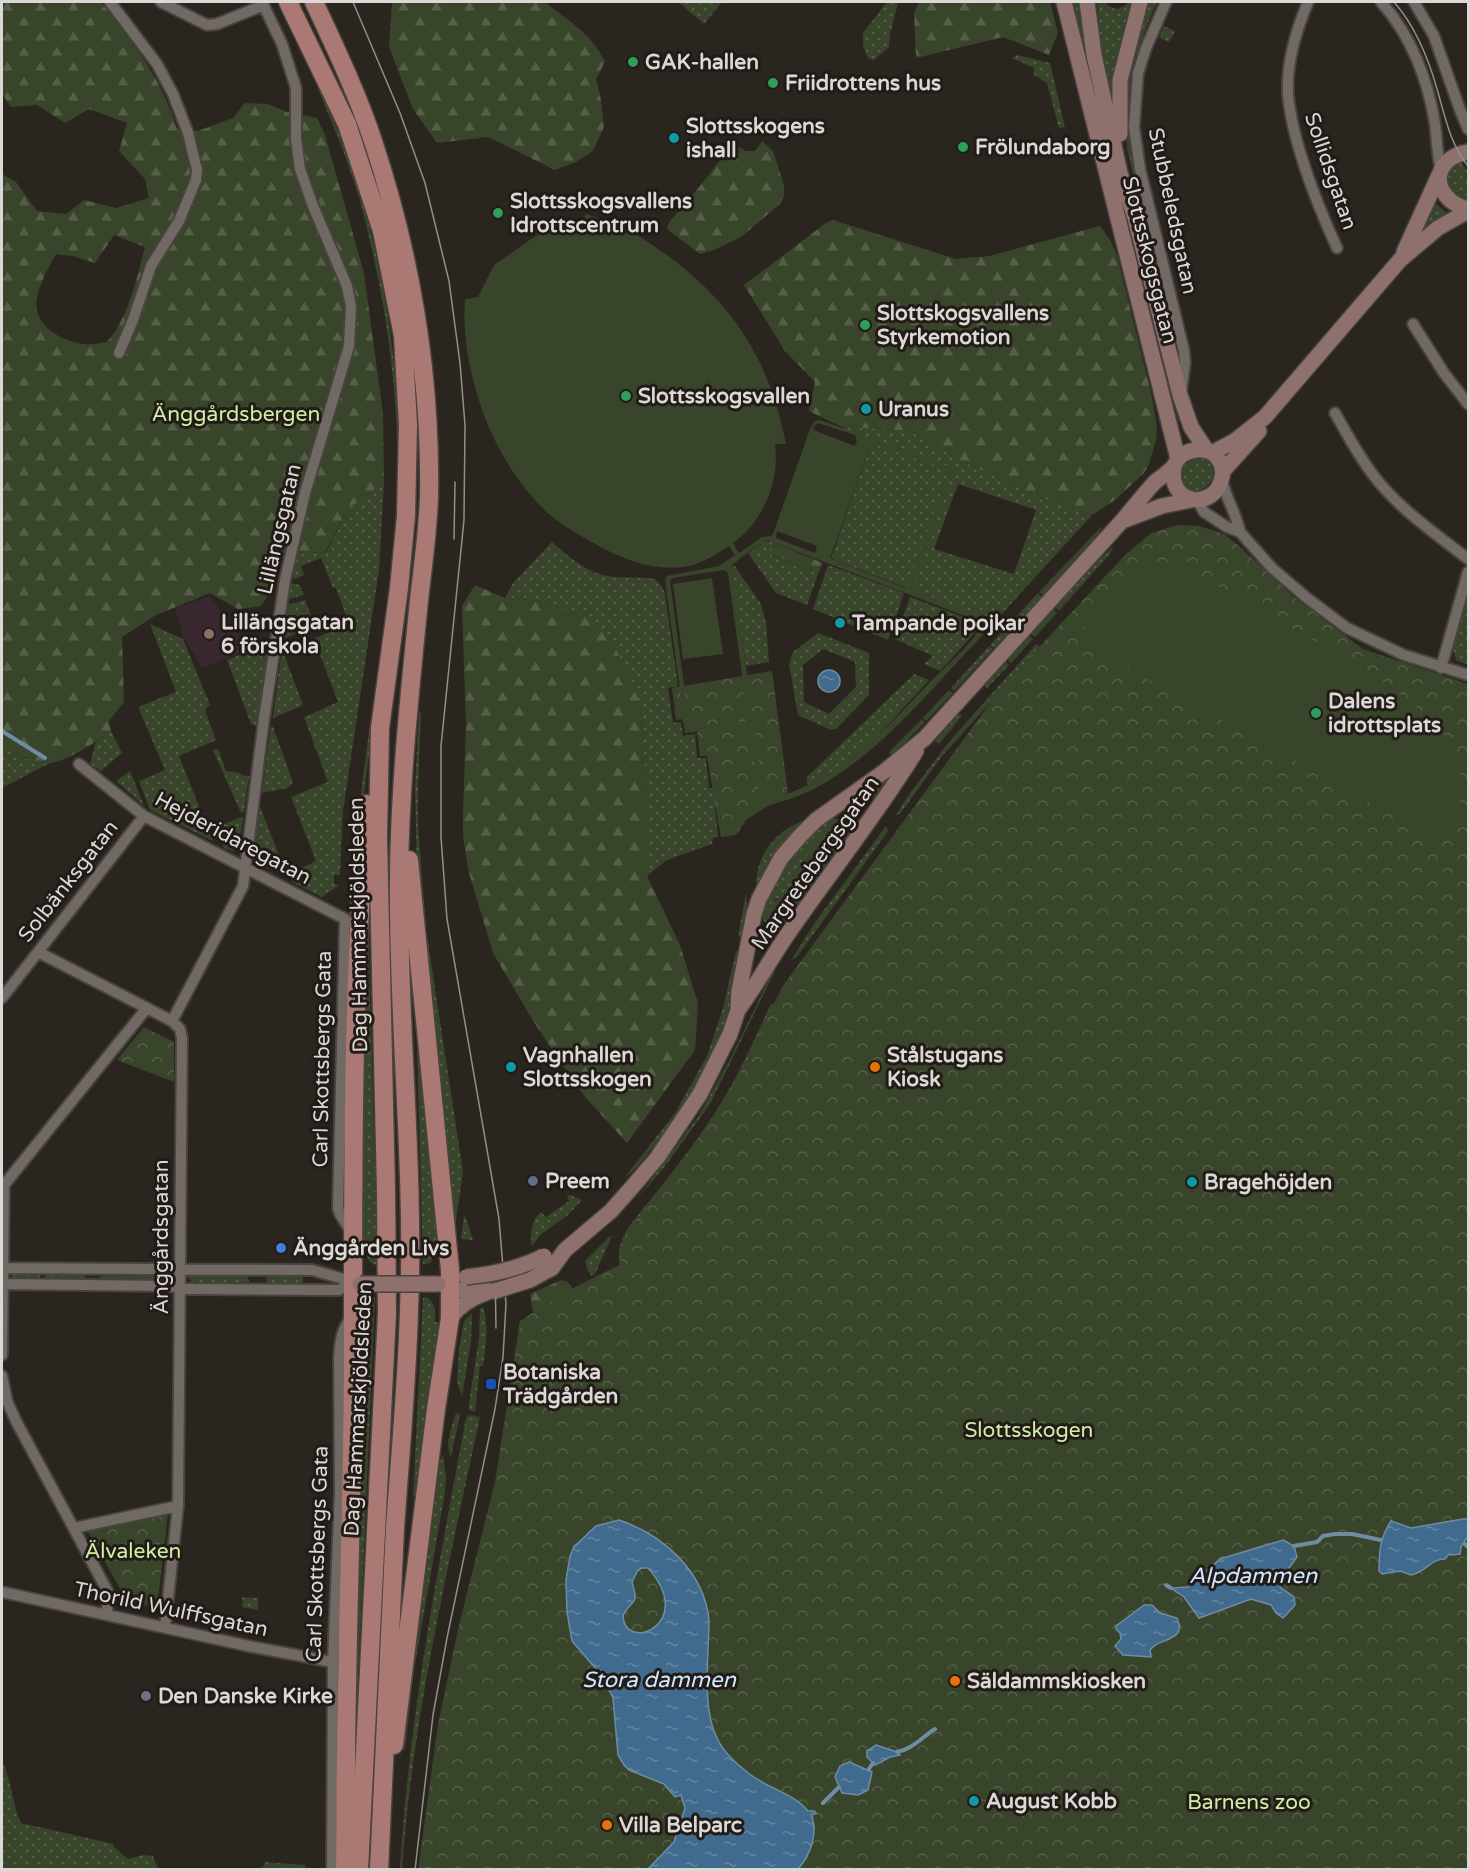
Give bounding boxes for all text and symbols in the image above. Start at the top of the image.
place label: GAK-hallen [645,50,759,75]
marker: GAK-hallen [626,55,640,69]
place label: Friidrottens hus [785,71,941,96]
marker: Friidrottens hus [766,76,780,90]
street label: Sollidsgatan [1299,109,1362,233]
place label: Slottsskogens ishall [686,114,825,163]
street label: Stubbeledsgatan [1143,126,1202,297]
marker: Slottsskogens ishall [667,131,681,145]
place label: Frölundaborg [975,135,1111,160]
marker: Frölundaborg [956,140,970,154]
street label: Slottsskogsgatan [1117,174,1182,346]
place label: Slottsskogsvallens Idrottscentrum [510,189,692,238]
marker: Slottsskogsvallens Idrottscentrum [491,206,505,220]
place label: Slottskogsvallens Styrkemotion [877,301,1049,350]
marker: Slottskogsvallens Styrkemotion [858,318,872,332]
place label: Slottsskogsvallen [638,384,810,409]
marker: Slottsskogsvallen [619,389,633,403]
place label: Uranus [878,397,949,422]
park label: Änggårdsbergen [152,402,320,427]
marker: Uranus [859,402,873,416]
street label: Lillängsgatan [252,461,307,597]
place label: Lillängsgatan 6 förskola [221,610,354,659]
place label: Tampande pojkar [851,611,1026,636]
marker: Tampande pojkar [833,616,847,630]
marker: Lillängsgatan 6 förskola [202,627,216,641]
place label: Dalens idrottsplats [1328,689,1441,738]
marker: Dalens idrottsplats [1309,706,1323,720]
street label: Margretebergsgatan [746,772,885,955]
street label: Hejderidaregatan [150,787,315,890]
street label: Dag Hammarskjöldsleden [344,797,373,1053]
street label: Solbänksgatan [13,815,124,947]
street label: Carl Skottsbergs Gata [308,950,337,1168]
place label: Vagnhallen Slottsskogen [523,1043,652,1092]
place label: Stålstugans Kiosk [887,1043,1003,1092]
marker: Vagnhallen Slottsskogen [504,1060,518,1074]
marker: Stålstugans Kiosk [868,1060,882,1074]
street label: Änggårdsgatan [149,1159,174,1315]
place label: Preem [545,1169,610,1194]
place label: Bragehöjden [1204,1170,1332,1195]
marker: Preem [526,1174,540,1188]
marker: Bragehöjden [1185,1175,1199,1189]
place label: Änggården Livs [293,1236,449,1261]
marker: Änggården Livs [274,1241,288,1255]
street label: Dag Hammarskjöldsleden [339,1281,378,1537]
place label: Botaniska Trädgården [502,1360,618,1409]
marker: Botaniska Trädgården [484,1377,498,1391]
park label: Slottsskogen [965,1418,1093,1443]
street label: Carl Skottsbergs Gata [301,1445,334,1663]
park label: Älvaleken [85,1539,181,1564]
water label: Alpdammen [1189,1563,1318,1589]
street label: Thorild Wulffsgatan [72,1577,270,1642]
water label: Stora dammen [582,1667,736,1693]
place label: Säldammskiosken [967,1669,1146,1694]
marker: Säldammskiosken [948,1674,962,1688]
place label: Den Danske Kirke [158,1684,333,1709]
marker: Den Danske Kirke [139,1689,153,1703]
place label: August Kobb [986,1789,1117,1814]
park label: Barnens zoo [1187,1790,1311,1815]
marker: August Kobb [967,1794,981,1808]
place label: Villa Belparc [619,1813,742,1838]
marker: Villa Belparc [600,1818,614,1832]

